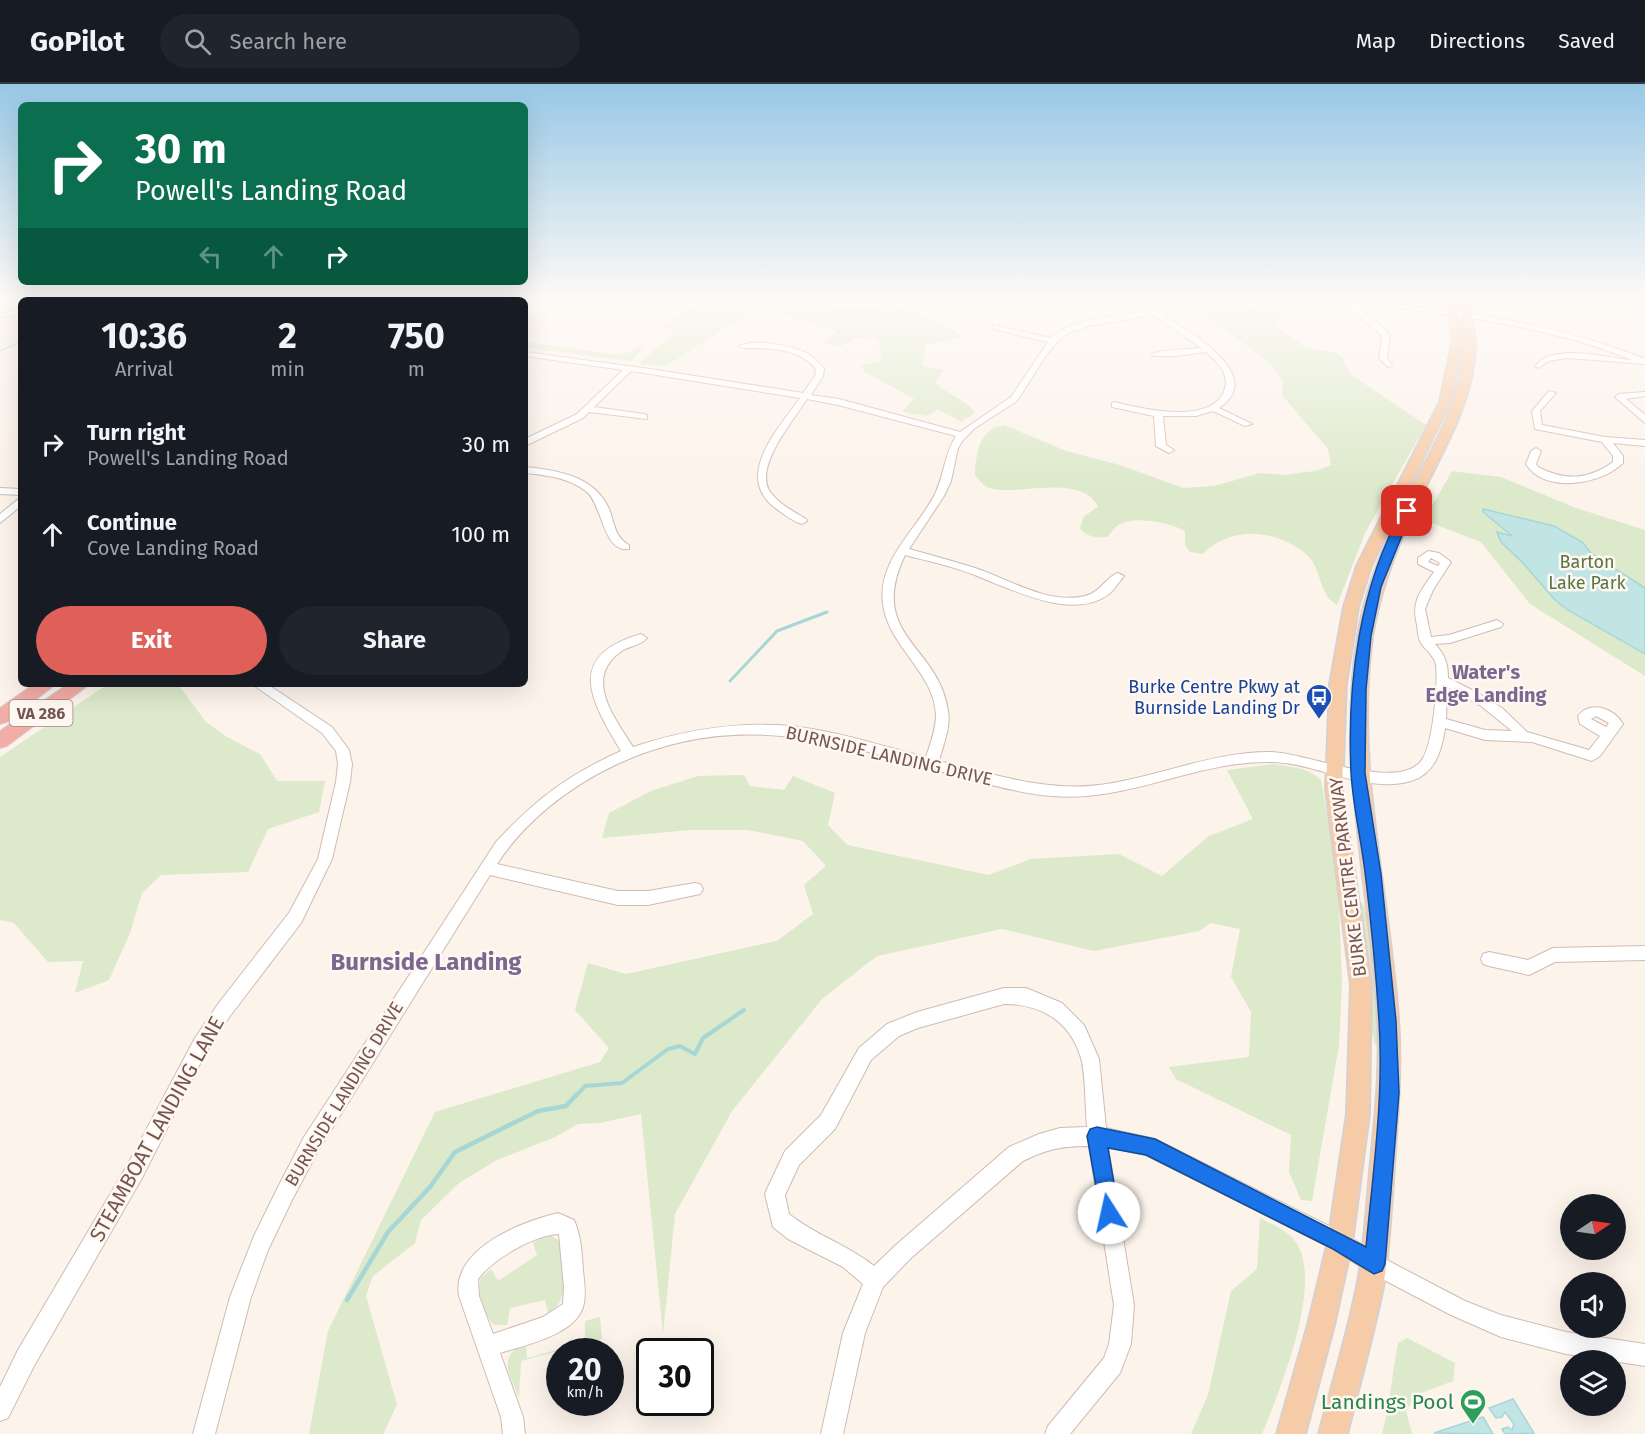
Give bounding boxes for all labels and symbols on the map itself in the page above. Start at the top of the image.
pin [1381,485,1432,536]
park label: Barton Lake Park [1548,551,1627,594]
district label: Water's Edge Landing [1425,660,1548,707]
place label: Burke Centre Pkwy at Burnside Landing Dr [1128,676,1300,719]
bus stop icon: Burke Centre Pkwy at Burnside Landing Dr [1304,682,1334,720]
road number: VA 286 [9,700,72,726]
street label: BURNSIDE LANDING DRIVE [783,721,995,791]
street label: BURKE CENTRE PARKWAY [1325,776,1371,978]
district label: Burnside Landing [330,948,522,976]
street label: BURNSIDE LANDING DRIVE [280,998,408,1190]
street label: STEAMBOAT LANDING LANE [84,1012,230,1246]
position arrow [1077,1181,1141,1245]
north arrow [1560,1194,1626,1260]
speed limit sign: 30 [636,1338,714,1416]
sports icon: Landings Pool [1458,1387,1488,1425]
place label: Landings Pool [1321,1389,1454,1415]

